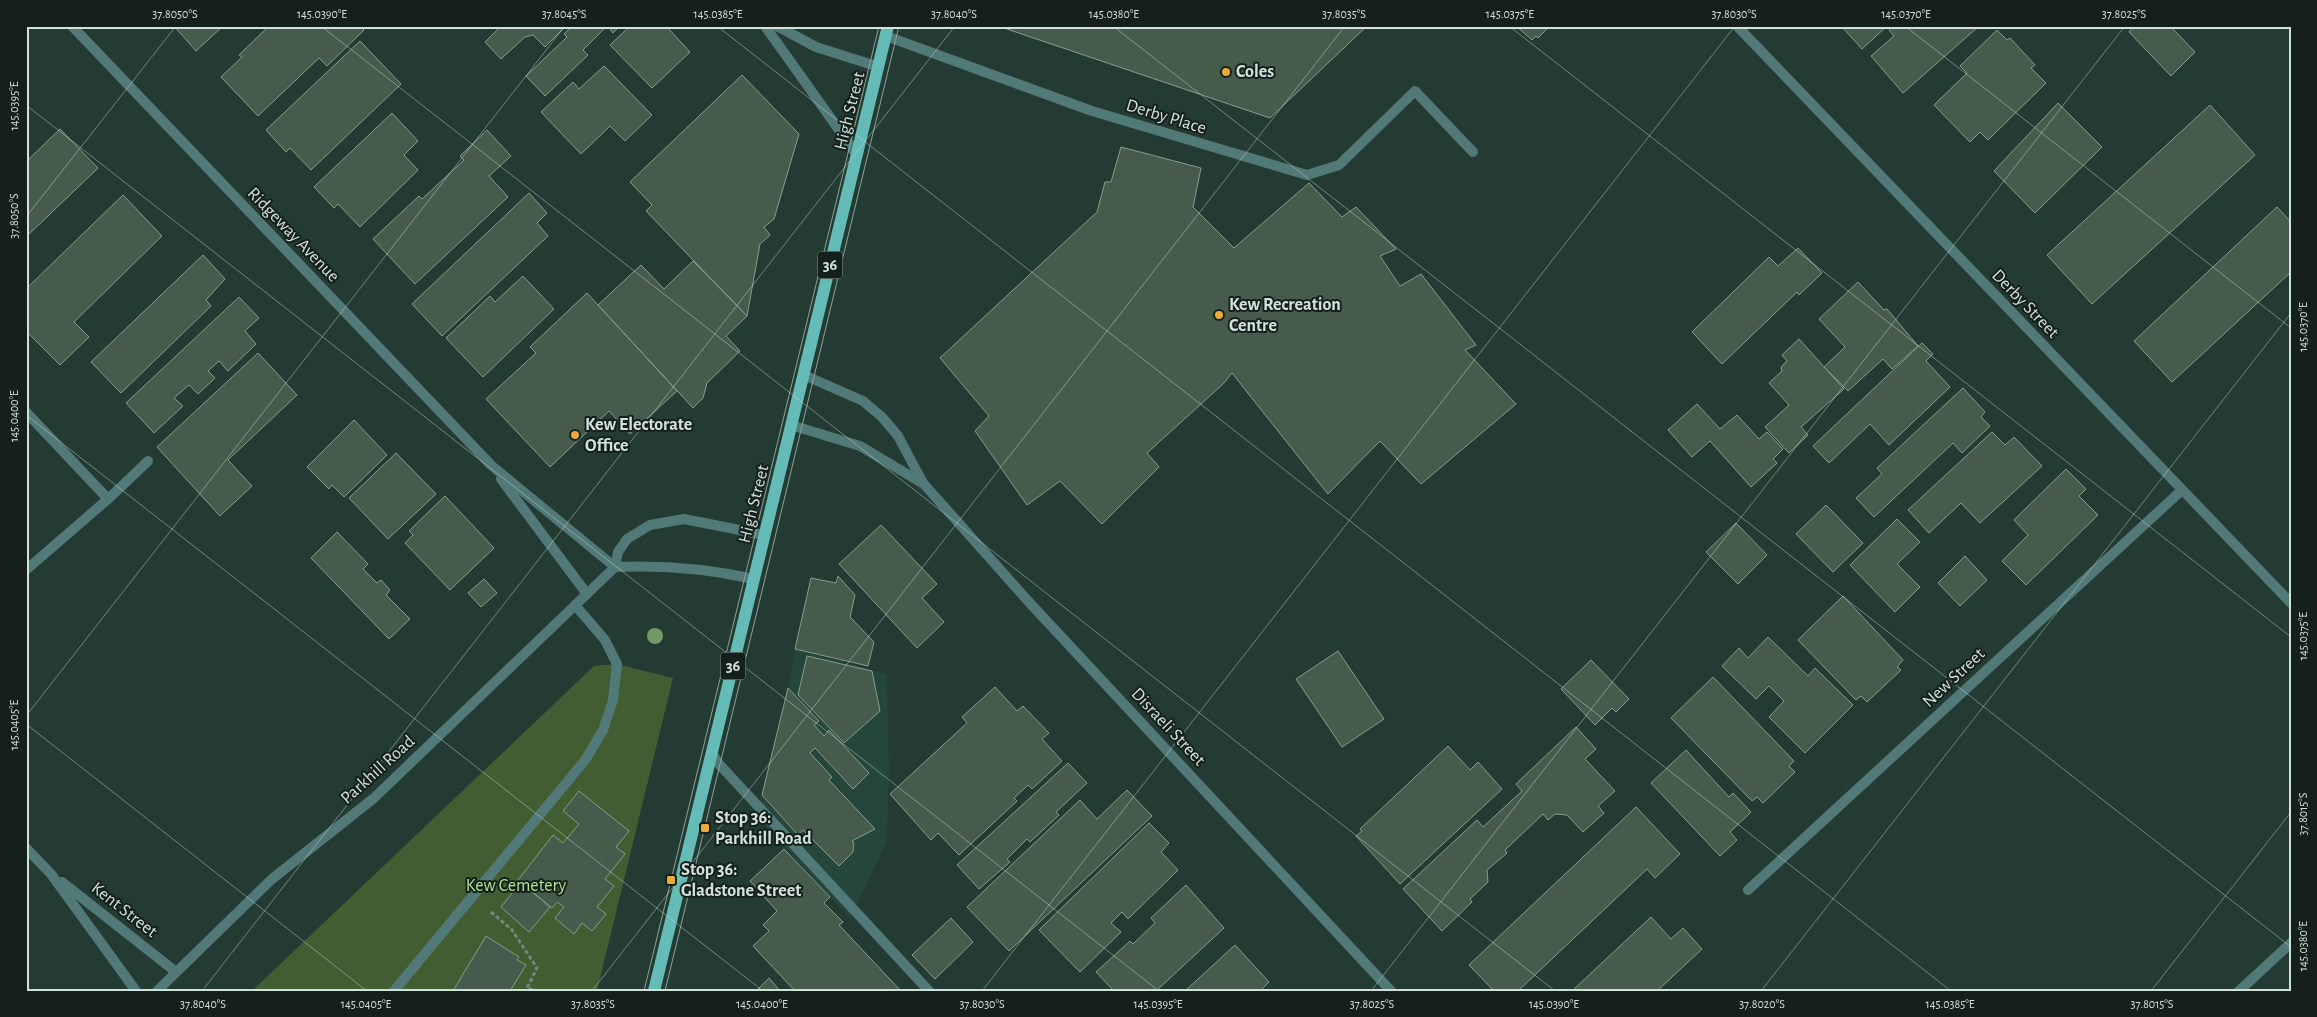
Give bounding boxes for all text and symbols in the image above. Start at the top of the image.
text: 37.8050°S [152,8,198,20]
text: 145.0390°E [297,8,347,20]
text: 37.8045°S [542,8,587,20]
text: 145.0385°E [694,8,743,20]
text: 37.8040°S [931,8,977,20]
text: 145.0380°E [1089,8,1139,20]
text: 37.8035°S [1322,8,1366,20]
text: 145.0375°E [1486,8,1534,20]
text: 37.8030°S [1711,8,1757,20]
text: 145.0370°E [1881,8,1931,20]
text: 37.8025°S [2102,8,2147,20]
place label: Coles [1236,63,1274,81]
marker: Coles [1220,66,1232,78]
street label: High Street [832,70,868,152]
text: 145.0395°E [8,81,20,130]
street label: Derby Place [1124,96,1208,138]
street label: Ridgeway Avenue [244,184,342,286]
text: 37.8050°S [8,193,20,239]
road number: 36 [818,252,842,278]
street label: Derby Street [1988,266,2062,342]
place label: Kew Recreation Centre [1229,296,1341,335]
text: 145.0370°E [2297,302,2309,352]
marker: Kew Recreation Centre [1213,309,1225,321]
text: 145.0400°E [8,390,20,442]
place label: Kew Electorate Office [585,416,692,455]
marker: Kew Electorate Office [569,429,581,441]
street label: High Street [736,463,772,545]
text: 145.0375°E [2297,612,2309,660]
street label: New Street [1919,645,1989,711]
road number: 36 [720,652,746,679]
street label: Disraeli Street [1128,685,1209,770]
text: 145.0405°E [8,700,20,750]
street label: Parkhill Road [338,732,418,808]
text: 37.8015°S [2297,792,2309,836]
place label: Stop 36: Parkhill Road [715,809,812,848]
marker: Stop 36: Parkhill Road [699,822,711,834]
place label: Stop 36: Gladstone Street [681,861,801,900]
marker: Stop 36: Gladstone Street [665,874,677,886]
park label: Kew Cemetery [466,877,566,895]
street label: Kent Street [88,879,161,941]
text: 145.0380°E [2297,921,2309,971]
text: 37.8040°S [180,998,226,1010]
text: 145.0405°E [341,998,391,1010]
text: 37.8035°S [571,998,615,1010]
text: 145.0400°E [736,998,788,1010]
text: 37.8030°S [959,998,1005,1010]
text: 145.0395°E [1134,998,1183,1010]
text: 37.8025°S [1350,998,1395,1010]
text: 145.0390°E [1529,998,1579,1010]
text: 37.8020°S [1739,998,1785,1010]
text: 145.0385°E [1926,998,1975,1010]
text: 37.8015°S [2130,998,2174,1010]

